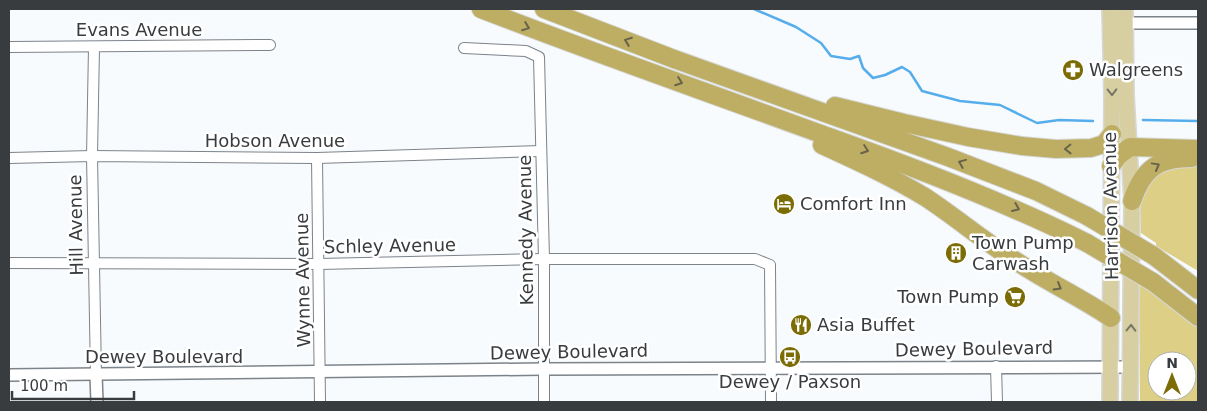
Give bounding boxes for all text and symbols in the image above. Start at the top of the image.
street label: Evans Avenue [76,19,202,40]
one-way arrow [521,20,530,31]
one-way arrow [624,37,633,47]
pharmacy icon: Walgreens [1061,58,1085,82]
place label: Walgreens [1089,59,1183,80]
one-way arrow [674,76,683,86]
one-way arrow [1107,89,1117,97]
street label: Hobson Avenue [205,130,345,151]
street label: Harrison Avenue [1099,132,1122,280]
one-way arrow [860,144,868,154]
one-way arrow [1064,144,1072,154]
street label: Kennedy Avenue [514,155,537,305]
one-way arrow [958,158,967,169]
one-way arrow [1150,163,1159,173]
street label: Hill Avenue [64,174,87,276]
hotel icon: Comfort Inn [772,192,796,216]
place label: Comfort Inn [800,193,907,214]
one-way arrow [1011,202,1020,213]
street label: Wynne Avenue [291,213,314,347]
place label: Town Pump Carwash [971,232,1074,274]
street label: Schley Avenue [324,234,456,257]
building icon: Town Pump Carwash [944,241,968,265]
one-way arrow [1052,281,1061,291]
supermarket icon: Town Pump [1003,285,1027,309]
place label: Town Pump [896,286,999,307]
restaurant icon: Asia Buffet [789,313,813,337]
place label: Asia Buffet [817,314,915,335]
one-way arrow [1126,323,1136,331]
street label: Dewey Boulevard [895,337,1053,360]
street label: Dewey Boulevard [490,340,648,363]
bus stop icon: Dewey / Paxson [778,345,802,369]
street label: Dewey Boulevard [85,346,243,367]
north arrow [1147,351,1197,401]
text: N [1166,355,1178,371]
scale bar [12,368,135,400]
place label: Dewey / Paxson [719,371,861,392]
text: 100 m [20,377,68,395]

